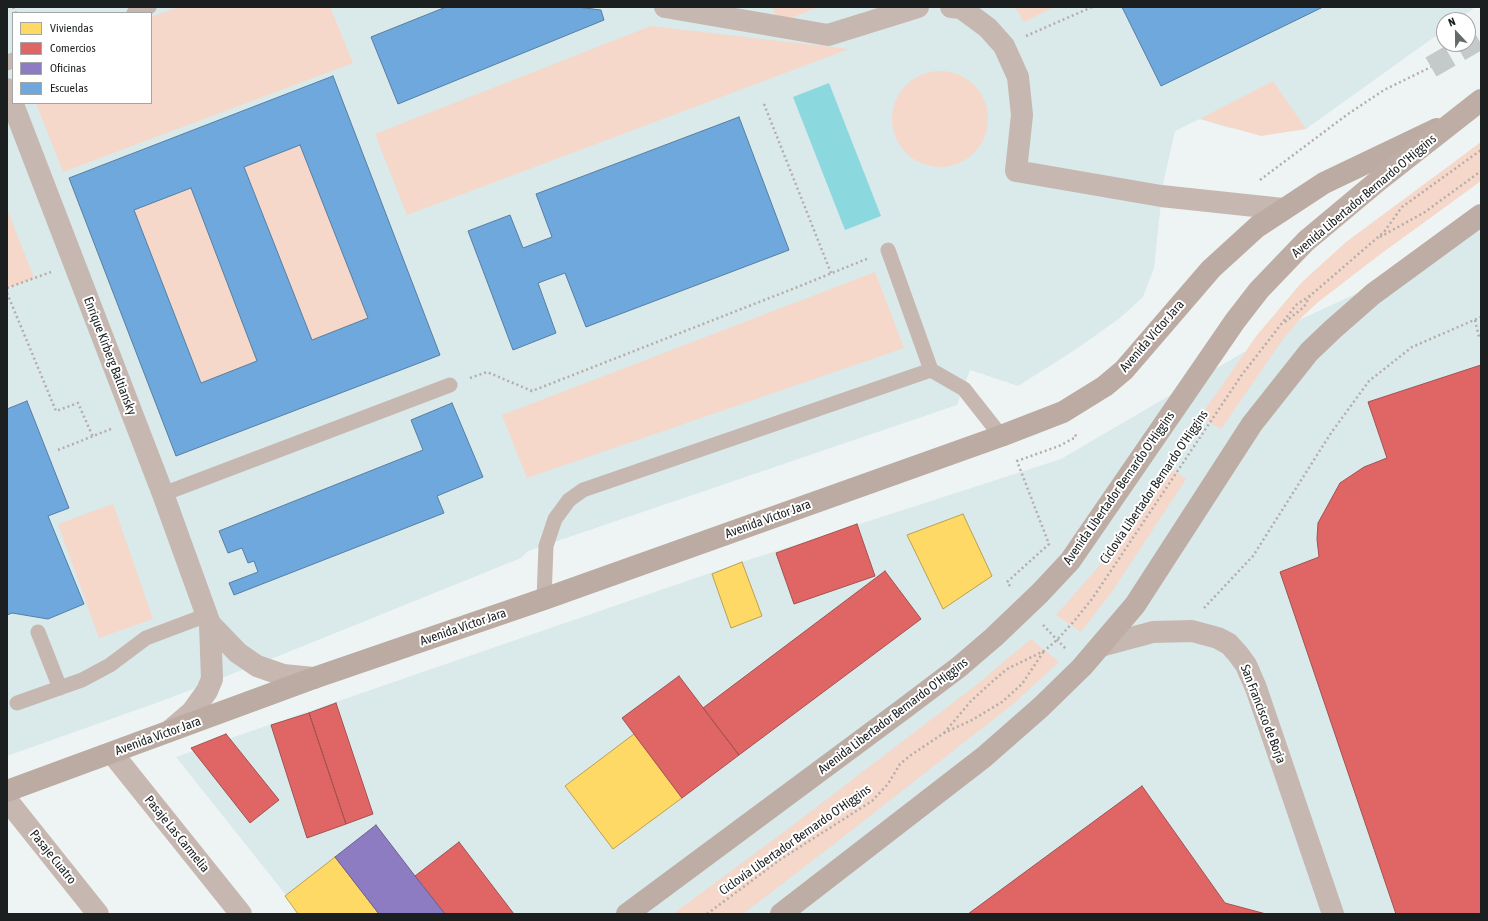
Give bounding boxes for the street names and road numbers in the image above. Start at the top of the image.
street label: Avenida Libertador Bernardo O'Higgins [1289,131,1439,261]
street label: Enrique Kirberg Baltiansky [80,295,140,417]
street label: Avenida Víctor Jara [1117,297,1187,375]
street label: Ciclovía Libertador Bernardo O'Higgins [1097,407,1211,567]
street label: Avenida Libertador Bernardo O'Higgins [1060,408,1178,568]
street label: Avenida Víctor Jara [723,496,813,542]
street label: Avenida Víctor Jara [418,605,508,649]
street label: Avenida Libertador Bernardo O'Higgins [815,655,971,777]
street label: San Francisco de Borja [1237,662,1289,766]
street label: Avenida Víctor Jara [113,713,203,759]
street label: Ciclovía Libertador Bernardo O'Higgins [716,781,874,899]
street label: Pasaje Las Carmelia [141,792,213,876]
street label: Pasaje Cuatro [26,827,80,887]

